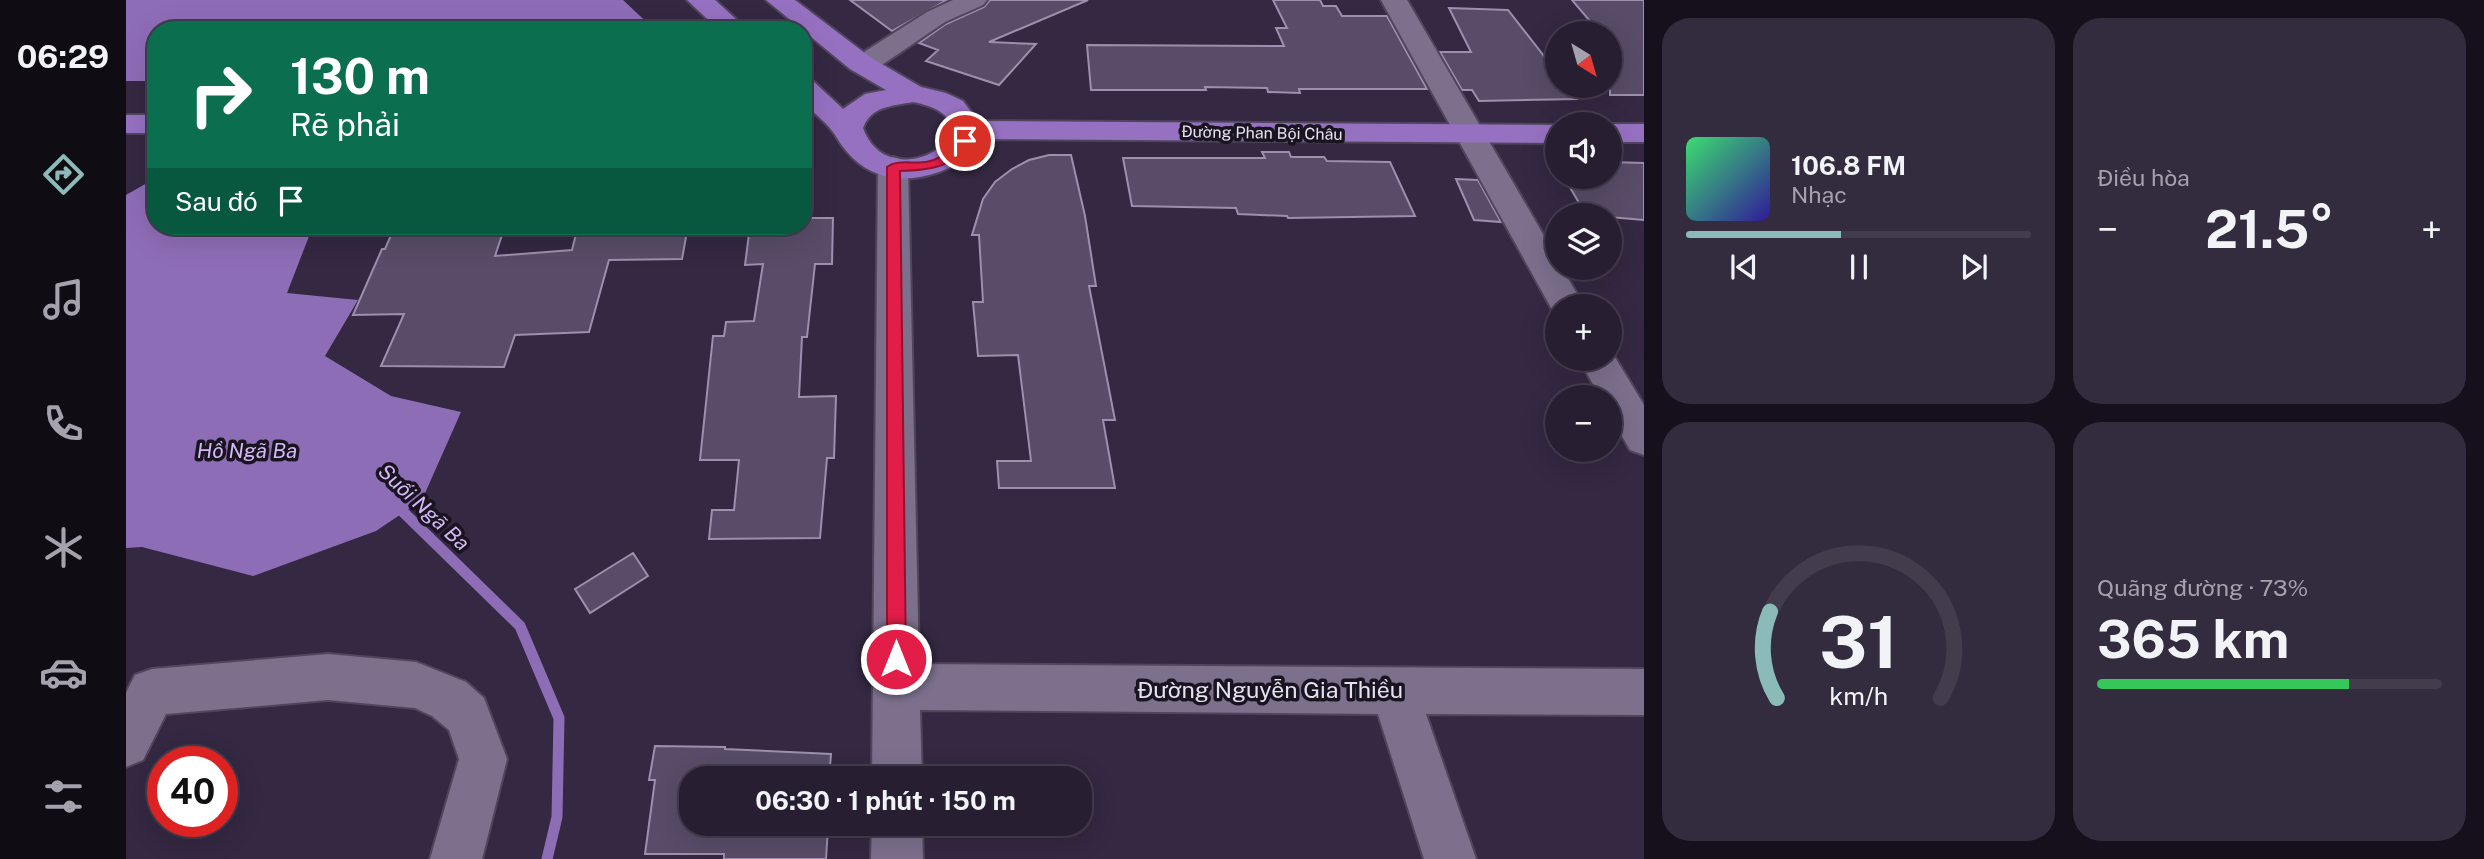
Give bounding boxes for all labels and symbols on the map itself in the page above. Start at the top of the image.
north arrow [1545,21,1622,98]
pin [935,111,995,171]
street label: Đường Phan Bội Châu [1181,122,1343,144]
water label: Hồ Ngã Ba [197,438,297,463]
water label: Suối Ngã Ba [373,458,475,556]
position arrow [859,622,933,696]
street label: Đường Nguyễn Gia Thiều [1137,676,1403,703]
speed limit sign: 40 [147,746,238,837]

